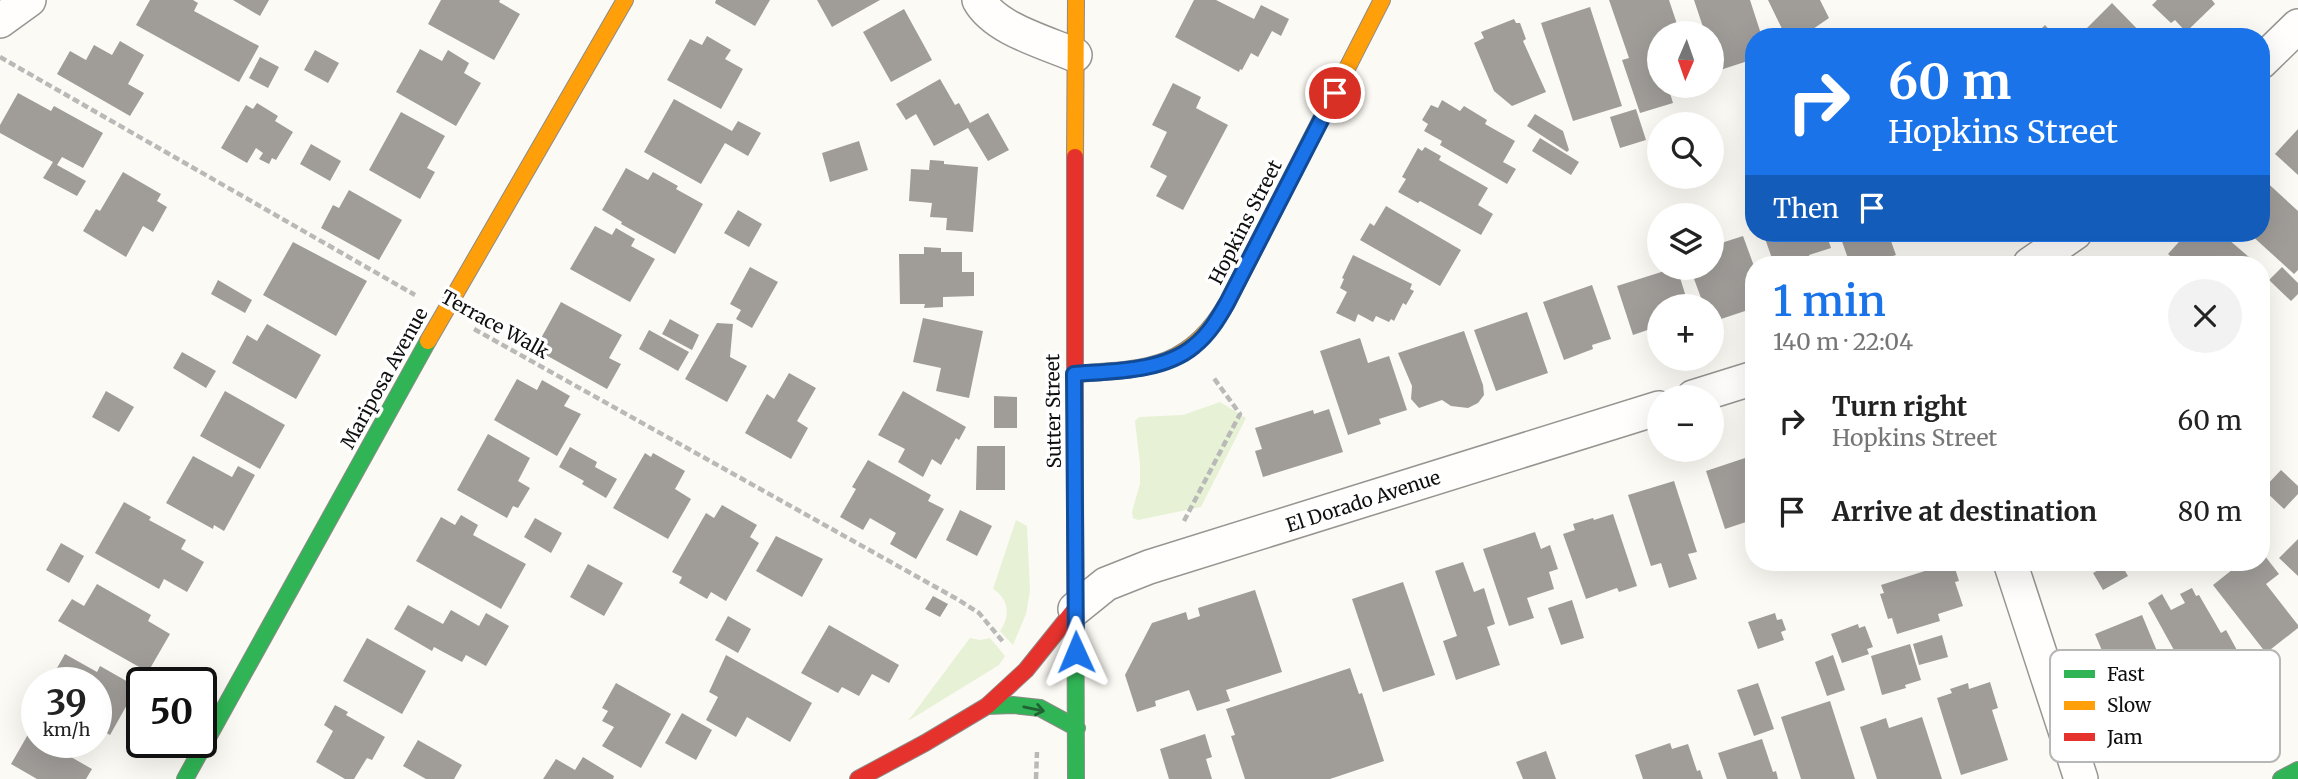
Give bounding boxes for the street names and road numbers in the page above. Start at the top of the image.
street label: Hopkins Street [1203,155,1287,288]
street label: Terrace Walk [437,284,553,364]
street label: Mariposa Avenue [335,303,433,453]
street label: Sutter Street [1040,353,1066,469]
street label: El Dorado Avenue [1283,465,1443,537]

